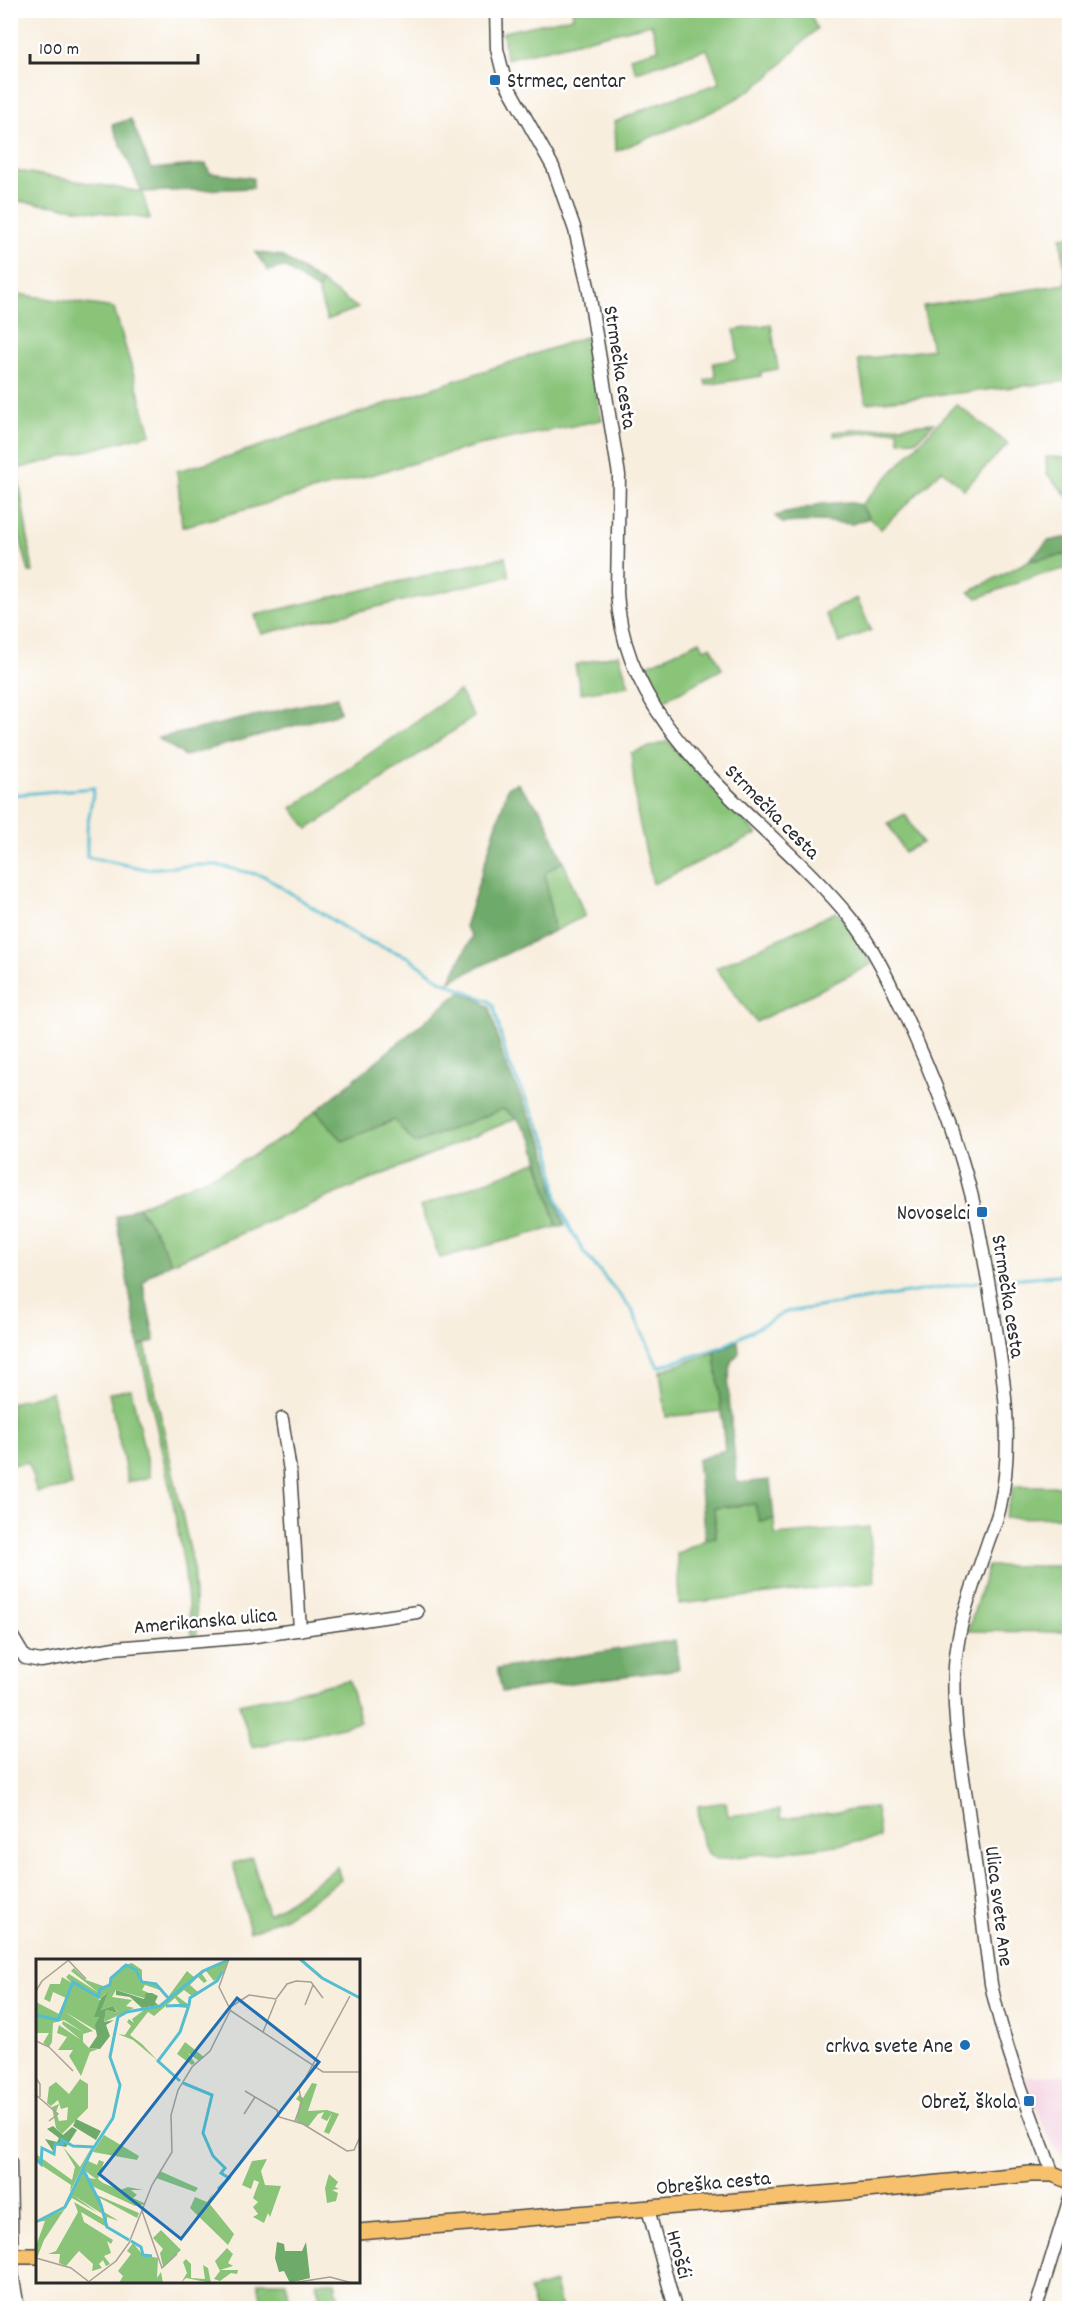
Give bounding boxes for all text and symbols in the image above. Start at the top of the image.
scale bar [30,27,198,65]
text: 100 m [39,38,79,63]
place label: Strmec, centar [507,68,626,98]
marker: Strmec, centar [488,73,502,87]
street label: Strmečka cesta [593,304,643,432]
street label: Strmečka cesta [716,759,826,868]
place label: Novoselci [897,1200,970,1230]
marker: Novoselci [975,1205,989,1219]
street label: Strmečka cesta [981,1233,1031,1361]
street label: Amerikanska ulica [133,1602,279,1644]
street label: Ulica svete Ane [975,1844,1019,1968]
inset map [36,1959,360,2283]
place label: crkva svete Ane [826,2033,953,2063]
marker: crkva svete Ane [958,2038,972,2052]
place label: Obrež, škola [921,2089,1018,2119]
marker: Obrež, škola [1022,2094,1036,2108]
street label: Obreška cesta [655,2165,773,2205]
street label: Hrošći [656,2227,698,2283]

